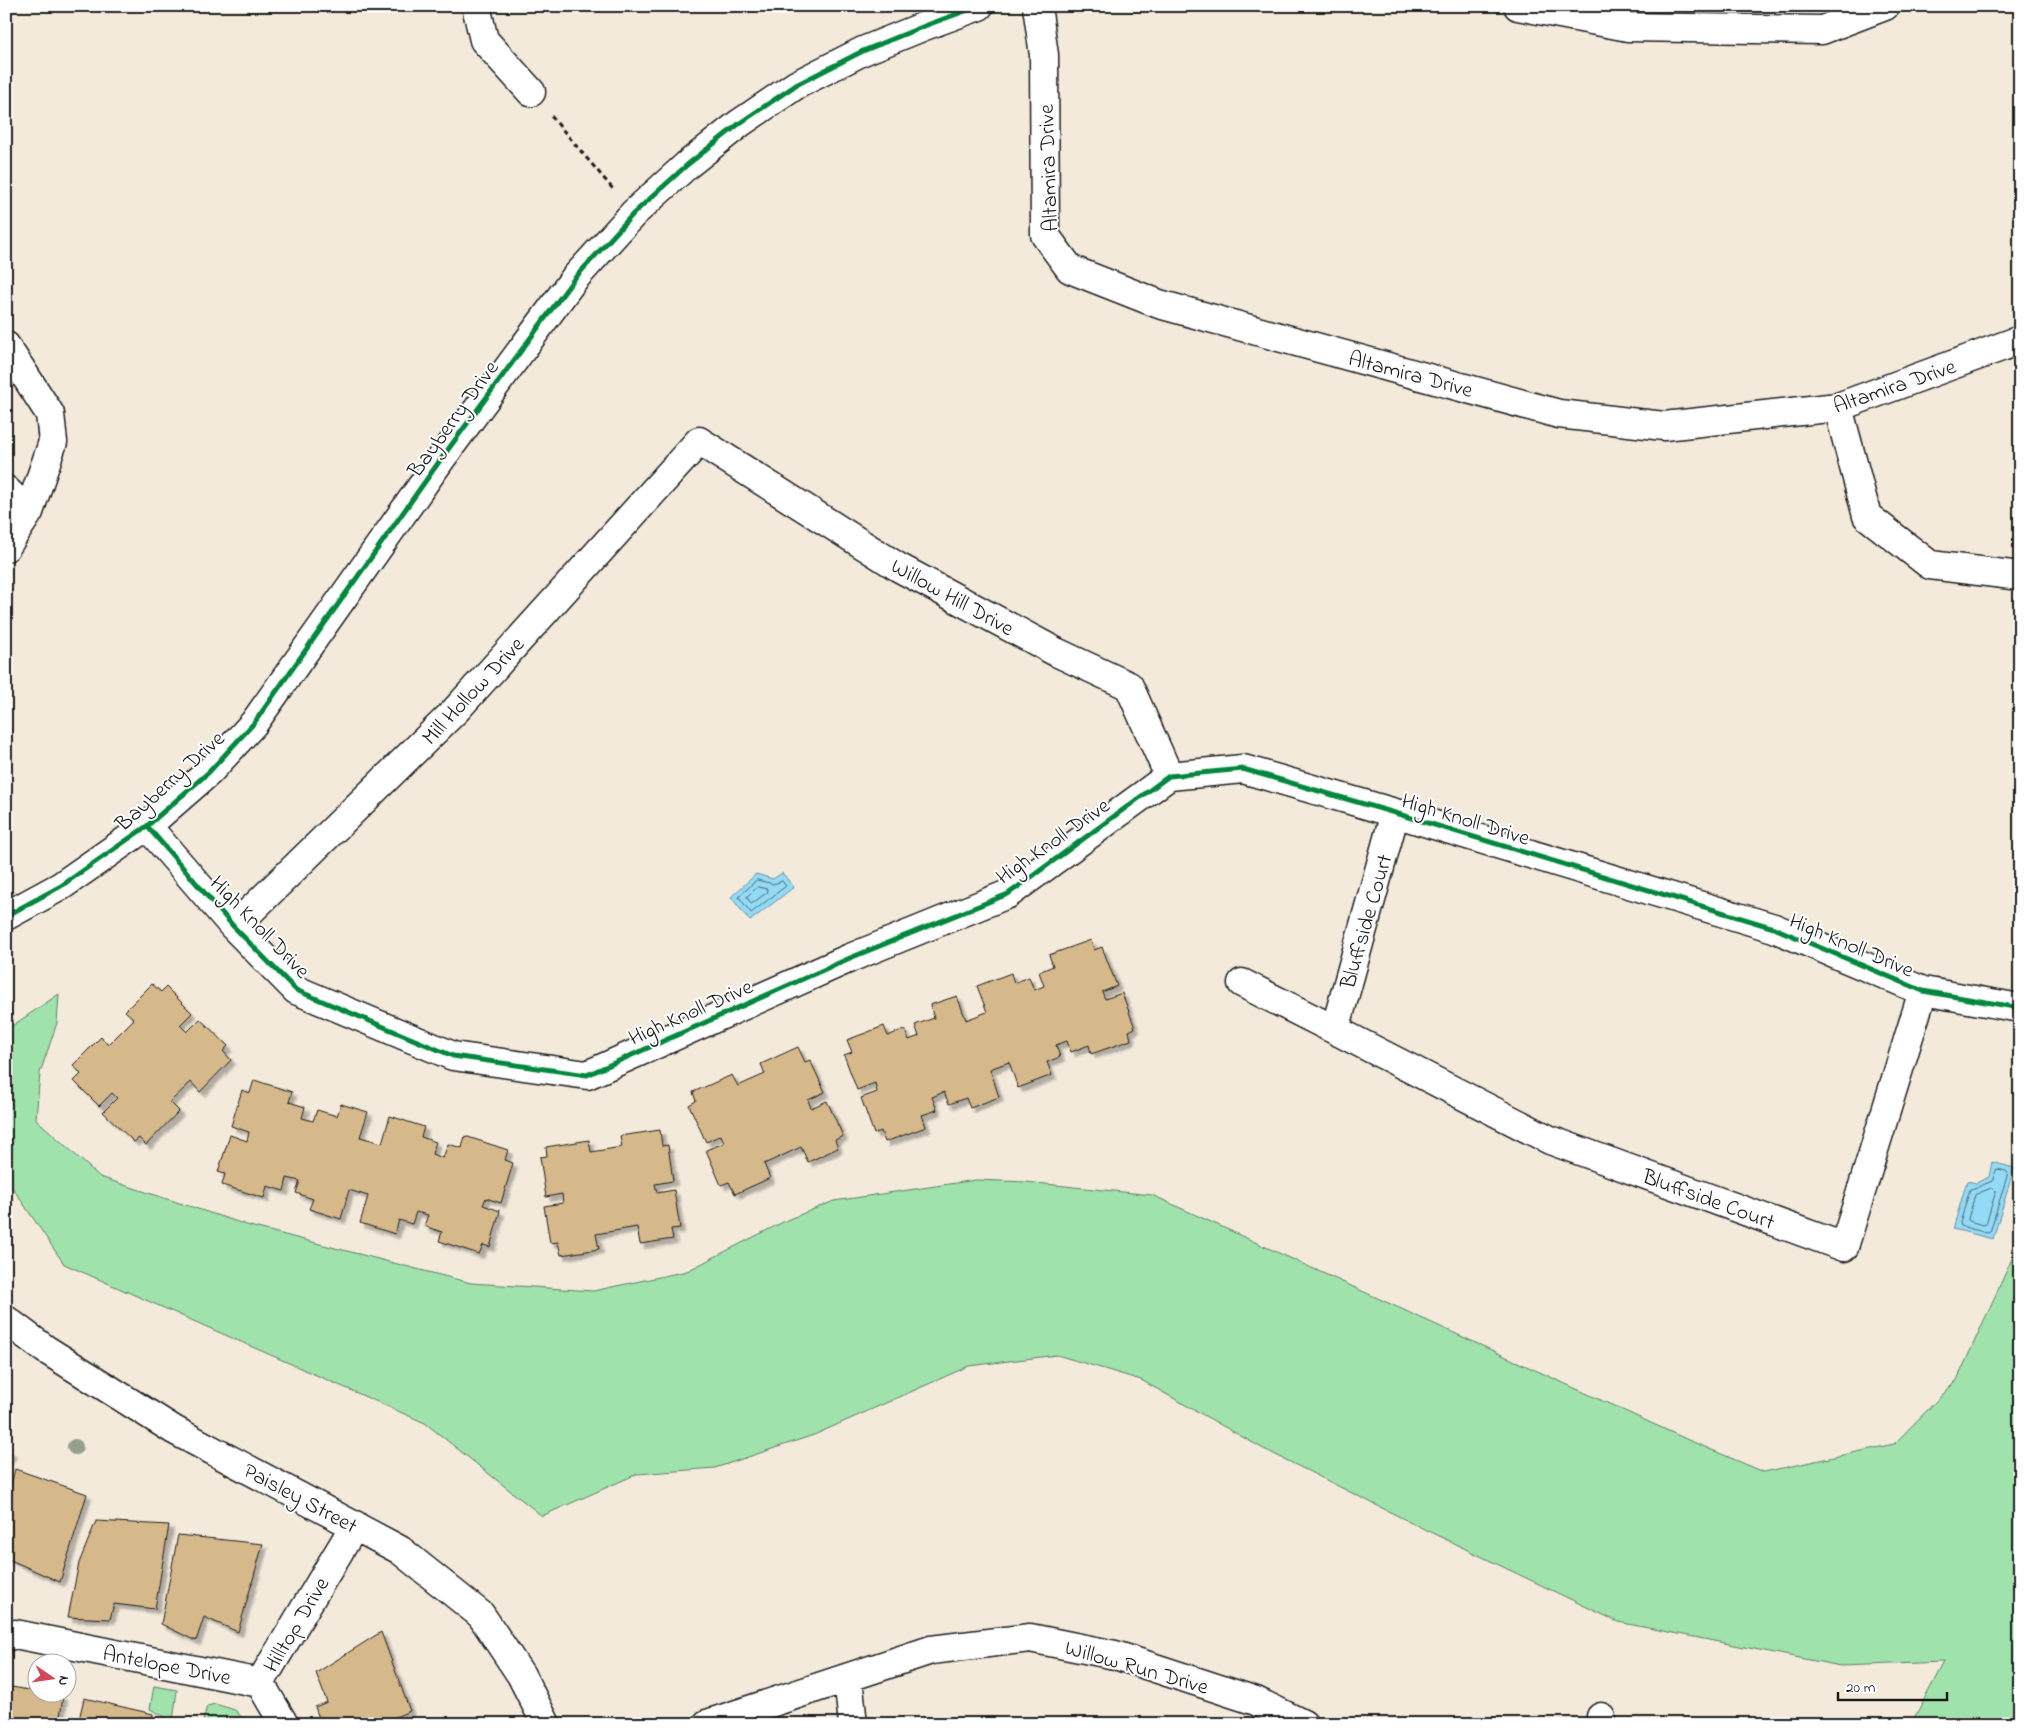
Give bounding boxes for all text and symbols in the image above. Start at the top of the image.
street label: Altamira Drive [1032,103,1068,232]
street label: Altamira Drive [1344,344,1476,408]
street label: Altamira Drive [1829,352,1961,424]
street label: Bayberry Drive [400,355,509,486]
street label: Willow Hill Drive [884,552,1019,646]
street label: Mill Hollow Drive [415,630,533,754]
street label: Bayberry Drive [108,724,234,842]
street label: High Knoll Drive [1397,786,1533,857]
street label: High Knoll Drive [990,791,1118,894]
street label: Bluffside Court [1333,850,1403,994]
street label: High Knoll Drive [200,869,317,988]
street label: High Knoll Drive [1783,906,1918,988]
street label: High Knoll Drive [624,972,759,1056]
street label: Bluffside Court [1636,1162,1779,1240]
street label: Paisley Street [236,1456,363,1544]
street label: Hilltop Drive [256,1572,339,1679]
street label: Willow Run Drive [1061,1633,1212,1705]
street label: Antelope Drive [100,1639,233,1695]
north arrow [28,1652,78,1702]
scale bar [1838,1670,1947,1702]
text: N [52,1674,74,1688]
text: 20 m [1846,1677,1876,1699]

